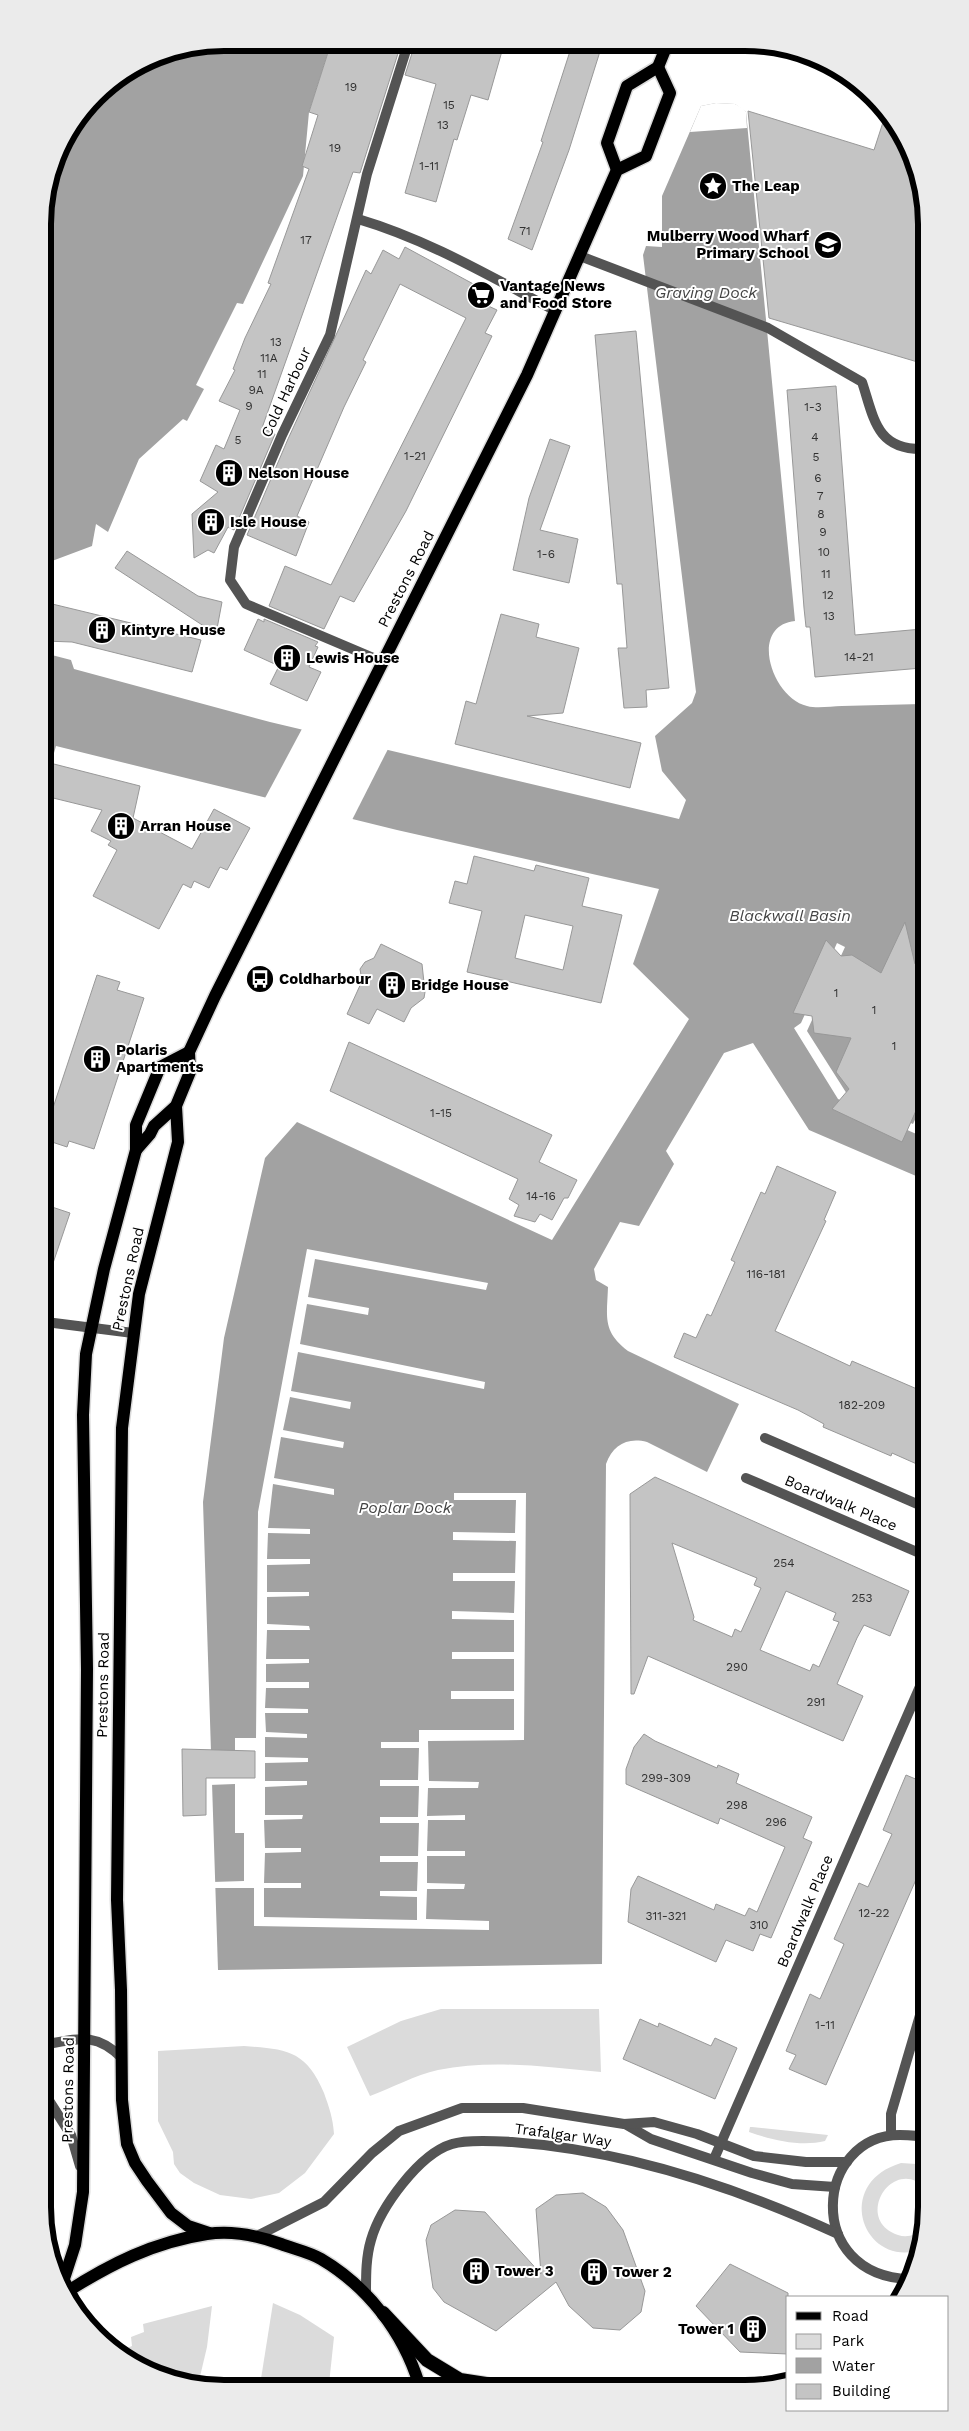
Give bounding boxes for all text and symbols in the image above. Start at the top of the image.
house number: 19 [345,80,357,94]
house number: 15 [443,98,455,112]
house number: 13 [437,118,449,132]
house number: 19 [329,141,341,155]
house number: 1-11 [419,159,439,173]
place icon: The Leap [698,171,728,201]
place label: The Leap [732,177,800,195]
house number: 71 [519,224,531,238]
place label: Mulberry Wood Wharf Primary School [647,227,810,262]
school or university icon: Mulberry Wood Wharf Primary School [813,230,843,260]
house number: 17 [300,233,312,247]
place label: Vantage News and Food Store [500,277,612,312]
supermarket icon: Vantage News and Food Store [466,280,496,310]
water label: Graving Dock [655,283,758,302]
house number: 13 [270,335,282,349]
street label: Cold Harbour [257,344,315,440]
house number: 11A [260,351,278,365]
house number: 11 [257,367,267,381]
house number: 9A [248,383,264,397]
house number: 9 [245,399,253,413]
house number: 1-3 [804,400,822,414]
house number: 4 [811,430,819,444]
house number: 5 [235,433,242,447]
house number: 1-21 [404,449,426,463]
house number: 5 [813,450,820,464]
building icon: Nelson House [214,458,244,488]
place label: Nelson House [248,464,349,482]
house number: 6 [814,471,822,485]
house number: 7 [817,489,824,503]
building icon: Isle House [196,507,226,537]
house number: 8 [817,507,825,521]
place label: Isle House [230,513,307,531]
house number: 9 [819,525,827,539]
street label: Prestons Road [374,528,438,630]
house number: 10 [818,545,830,559]
house number: 1-6 [537,547,555,561]
house number: 11 [821,567,831,581]
house number: 12 [822,588,834,602]
house number: 13 [823,609,835,623]
building icon: Kintyre House [87,615,117,645]
place label: Kintyre House [121,621,226,639]
building icon: Lewis House [272,643,302,673]
place label: Lewis House [306,649,400,667]
house number: 14-21 [844,650,874,664]
building icon: Arran House [106,811,136,841]
place label: Arran House [140,817,232,835]
water label: Blackwall Basin [729,906,851,925]
bus stop icon: Coldharbour [245,964,275,994]
place label: Coldharbour [279,970,372,988]
building icon: Bridge House [377,970,407,1000]
place label: Bridge House [411,976,509,994]
house number: 1 [834,986,838,1000]
house number: 1 [872,1003,876,1017]
house number: 1 [892,1039,896,1053]
place label: Polaris Apartments [116,1041,204,1076]
building icon: Polaris Apartments [82,1044,112,1074]
house number: 1-15 [430,1106,452,1120]
house number: 14-16 [526,1189,556,1203]
street label: Prestons Road [108,1225,148,1333]
house number: 116-181 [746,1267,786,1281]
house number: 182-209 [839,1398,885,1412]
street label: Boardwalk Place [782,1471,900,1535]
water label: Poplar Dock [359,1498,453,1517]
house number: 254 [773,1556,795,1570]
house number: 253 [852,1591,872,1605]
street label: Prestons Road [93,1632,113,1738]
house number: 290 [726,1660,748,1674]
house number: 291 [806,1695,826,1709]
house number: 299-309 [641,1771,691,1785]
house number: 298 [726,1798,748,1812]
house number: 296 [765,1815,787,1829]
street label: Boardwalk Place [773,1852,837,1970]
house number: 12-22 [858,1906,890,1920]
house number: 311-321 [646,1909,686,1923]
house number: 310 [749,1918,769,1932]
house number: 1-11 [815,2018,835,2032]
street label: Prestons Road [58,2037,78,2143]
street label: Trafalgar Way [513,2119,613,2151]
building icon: Tower 3 [461,2256,491,2286]
building icon: Tower 2 [579,2257,609,2287]
place label: Tower 3 [495,2262,554,2280]
place label: Tower 2 [613,2263,672,2281]
legend [786,2296,949,2411]
text: Road [832,2307,869,2325]
building icon: Tower 1 [738,2314,768,2344]
place label: Tower 1 [678,2320,734,2338]
text: Park [832,2332,865,2350]
text: Water [832,2357,875,2375]
text: Building [832,2382,890,2400]

